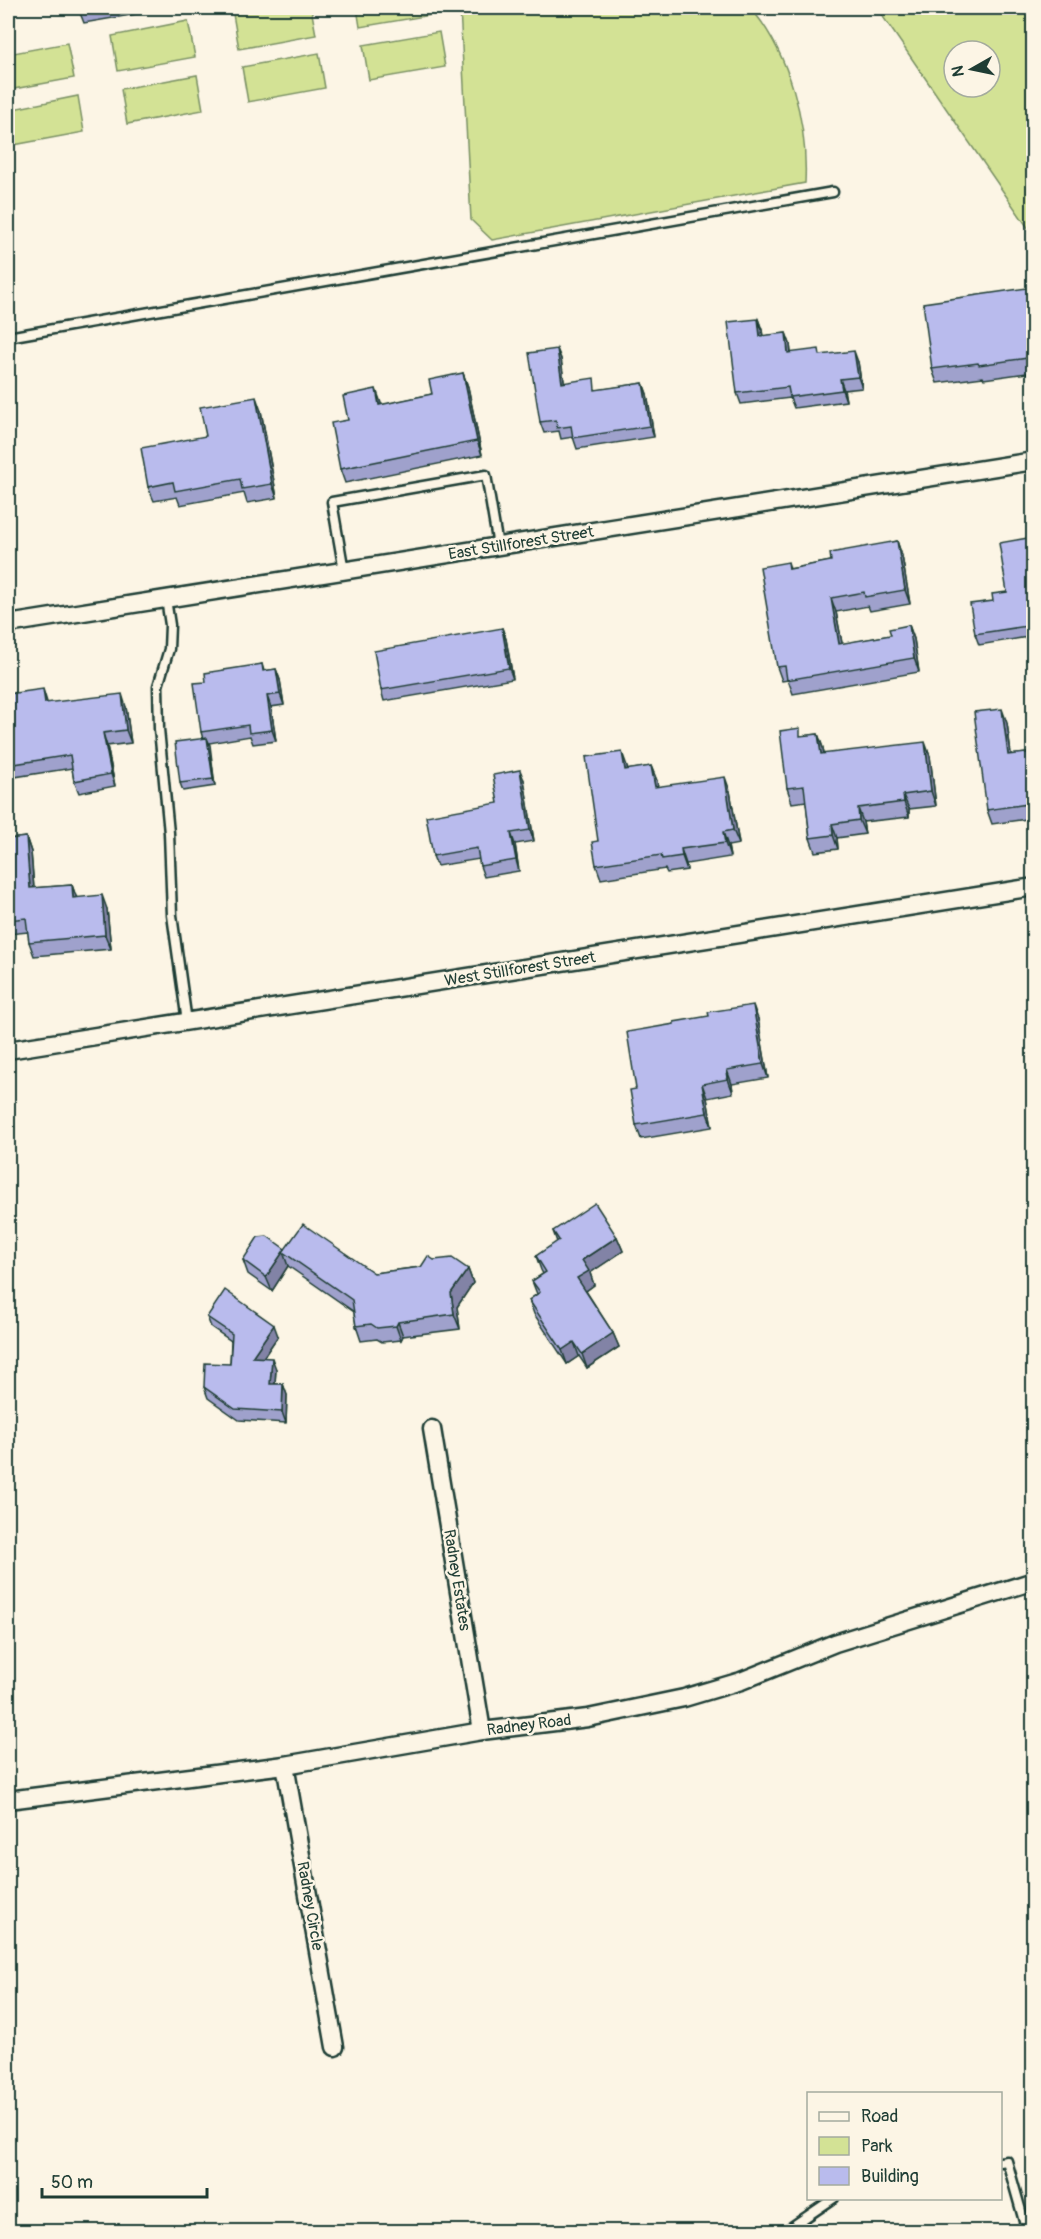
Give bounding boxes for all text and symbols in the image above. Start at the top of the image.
north arrow [942,39,1002,99]
text: N [947,64,969,78]
street label: East Stillforest Street [447,522,596,564]
street label: West Stillforest Street [443,947,598,991]
street label: Radney Estates [439,1528,475,1632]
street label: Radney Road [486,1710,572,1740]
street label: Radney Circle [292,1860,328,1952]
legend [807,2092,1002,2200]
text: Road [861,2105,898,2128]
text: Park [861,2135,893,2158]
scale bar [42,2161,207,2199]
text: Building [861,2165,919,2188]
text: 50 m [51,2171,93,2194]

